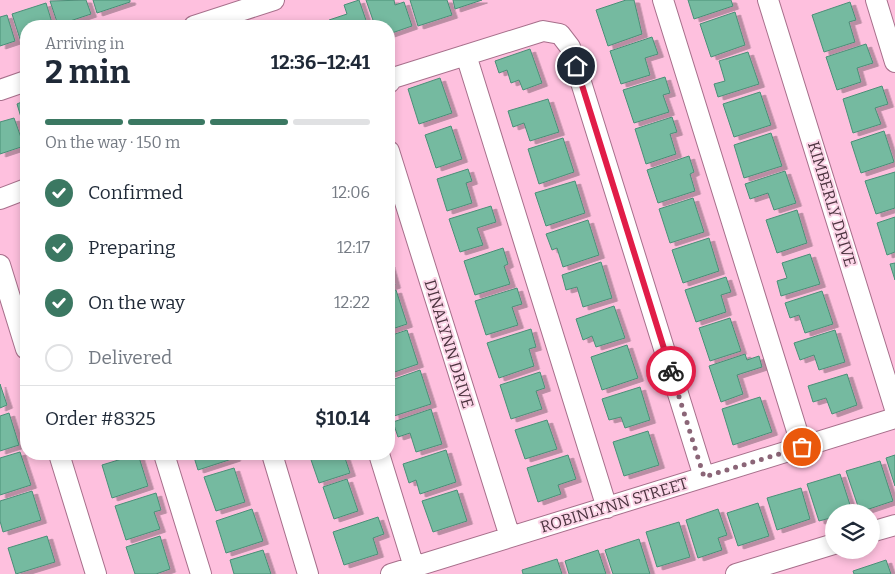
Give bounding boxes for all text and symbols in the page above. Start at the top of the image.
text: Arriving in [45,34,124,53]
pin [555,45,597,87]
text: 12:36–12:41 [271,51,370,74]
icon: home [562,52,590,80]
text: 2 min [45,53,130,91]
text: On the way · 150 m [45,133,180,152]
street label: KIMBERLY DRIVE [804,139,860,269]
icon: check [45,179,73,207]
text: Confirmed [88,181,183,204]
text: 12:06 [332,183,370,202]
icon: check [45,234,73,262]
text: Preparing [88,236,176,259]
text: 12:17 [337,238,370,257]
street label: DINALYNN DRIVE [420,277,478,411]
icon: check [45,289,73,317]
text: On the way [88,291,185,314]
text: 12:22 [334,293,370,312]
text: Delivered [88,346,172,369]
courier [646,346,696,396]
icon: bike [657,357,685,385]
text: Order #8325 [45,407,156,430]
text: $10.14 [315,407,370,430]
pin [781,426,823,468]
icon: bag [788,433,816,461]
street label: ROBINLYNN STREET [538,473,690,537]
map controls [825,504,880,559]
button: layers [825,504,880,559]

